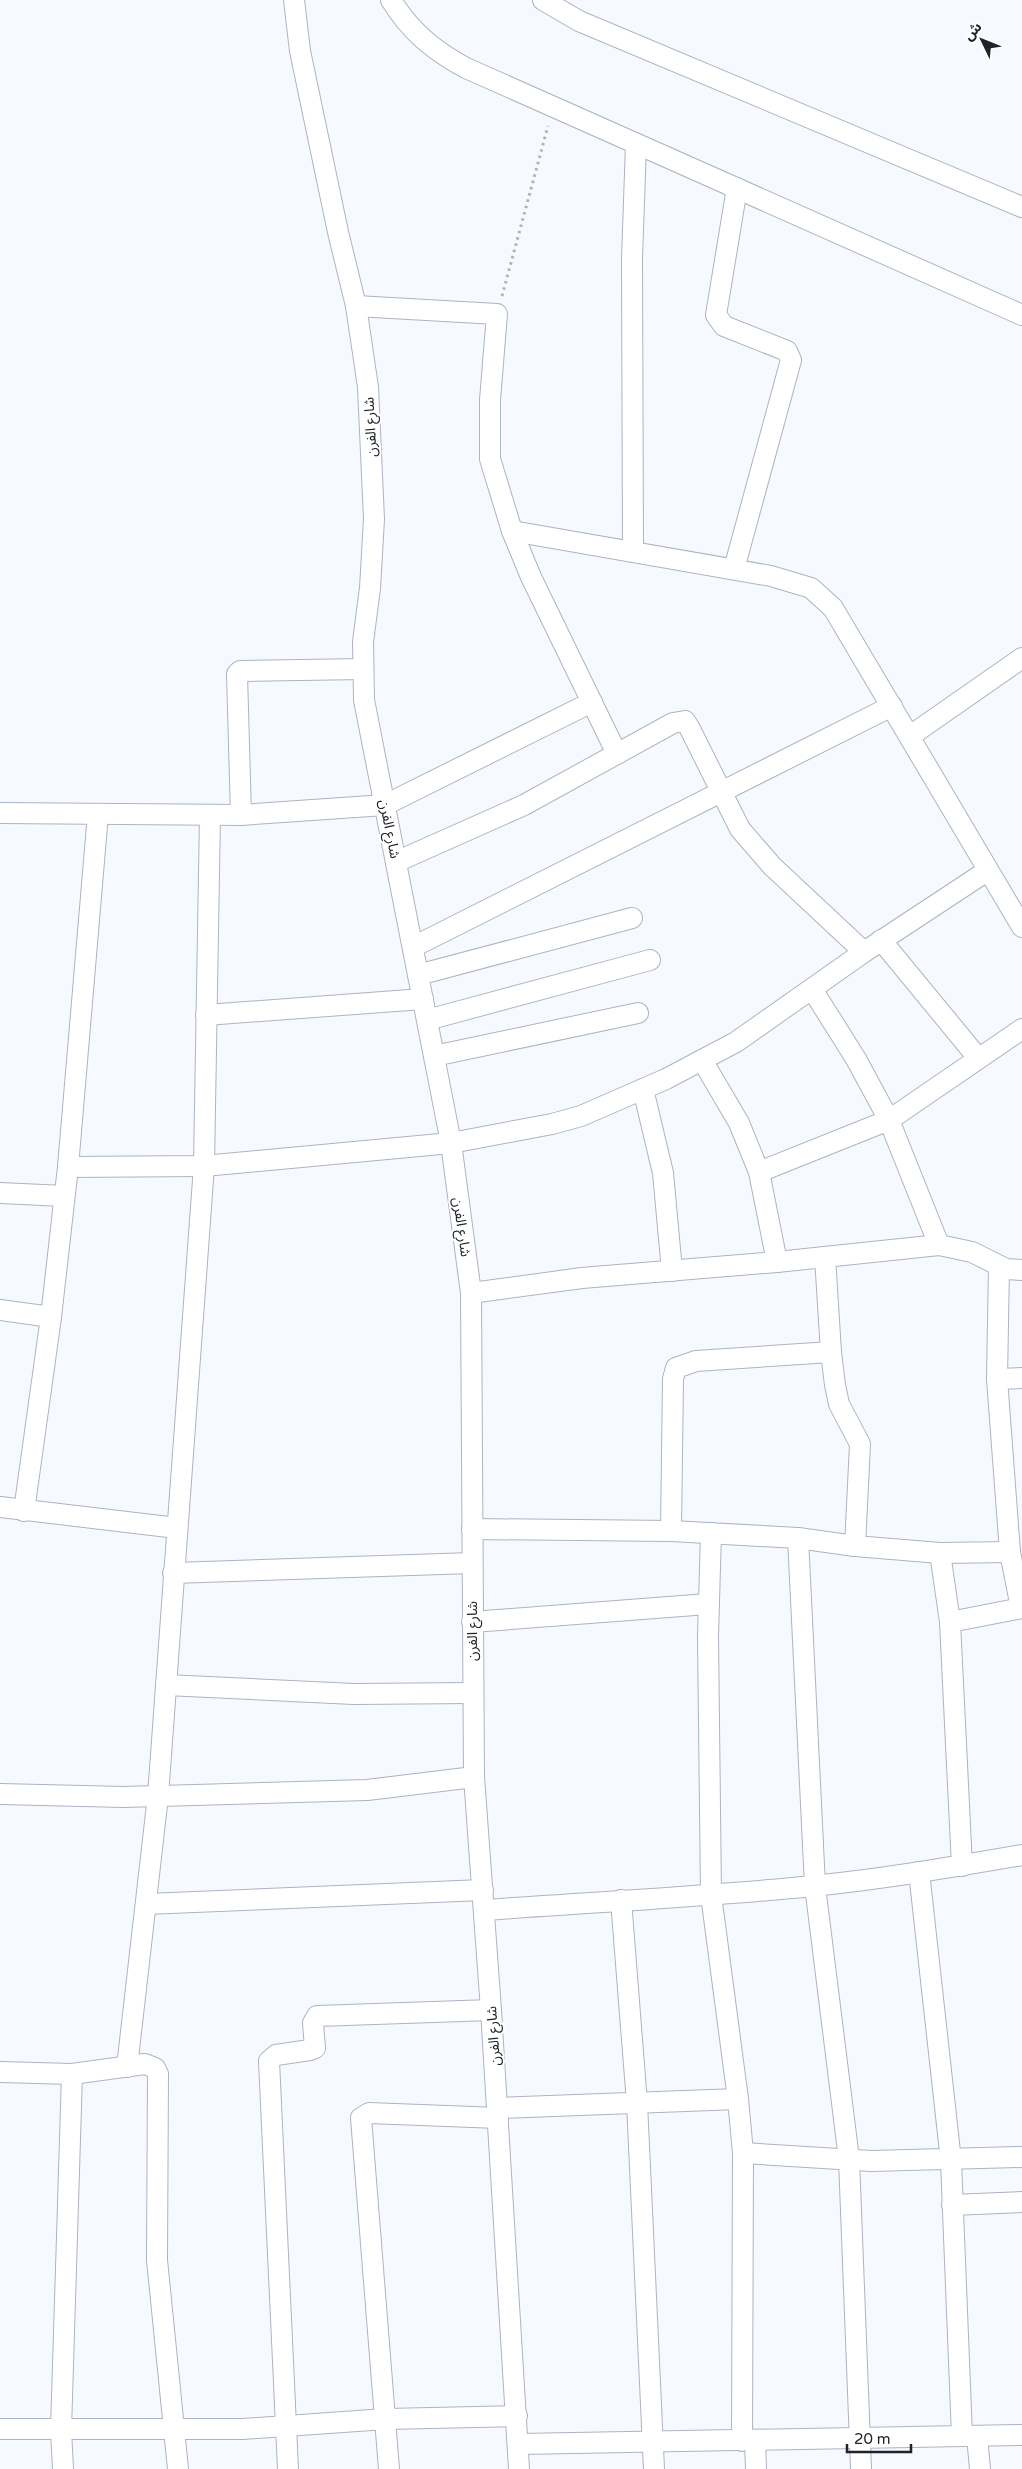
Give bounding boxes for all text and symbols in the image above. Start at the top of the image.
north arrow [957,15,1007,65]
text: ش [960,19,986,44]
street label: شارع الفرن [360,396,383,457]
street label: شارع الفرن [373,798,404,861]
street label: شارع الفرن [447,1196,474,1258]
street label: شارع الفرن [464,1601,483,1661]
street label: شارع الفرن [483,2005,506,2066]
scale bar [847,2422,911,2454]
text: 20 m [854,2430,891,2448]

